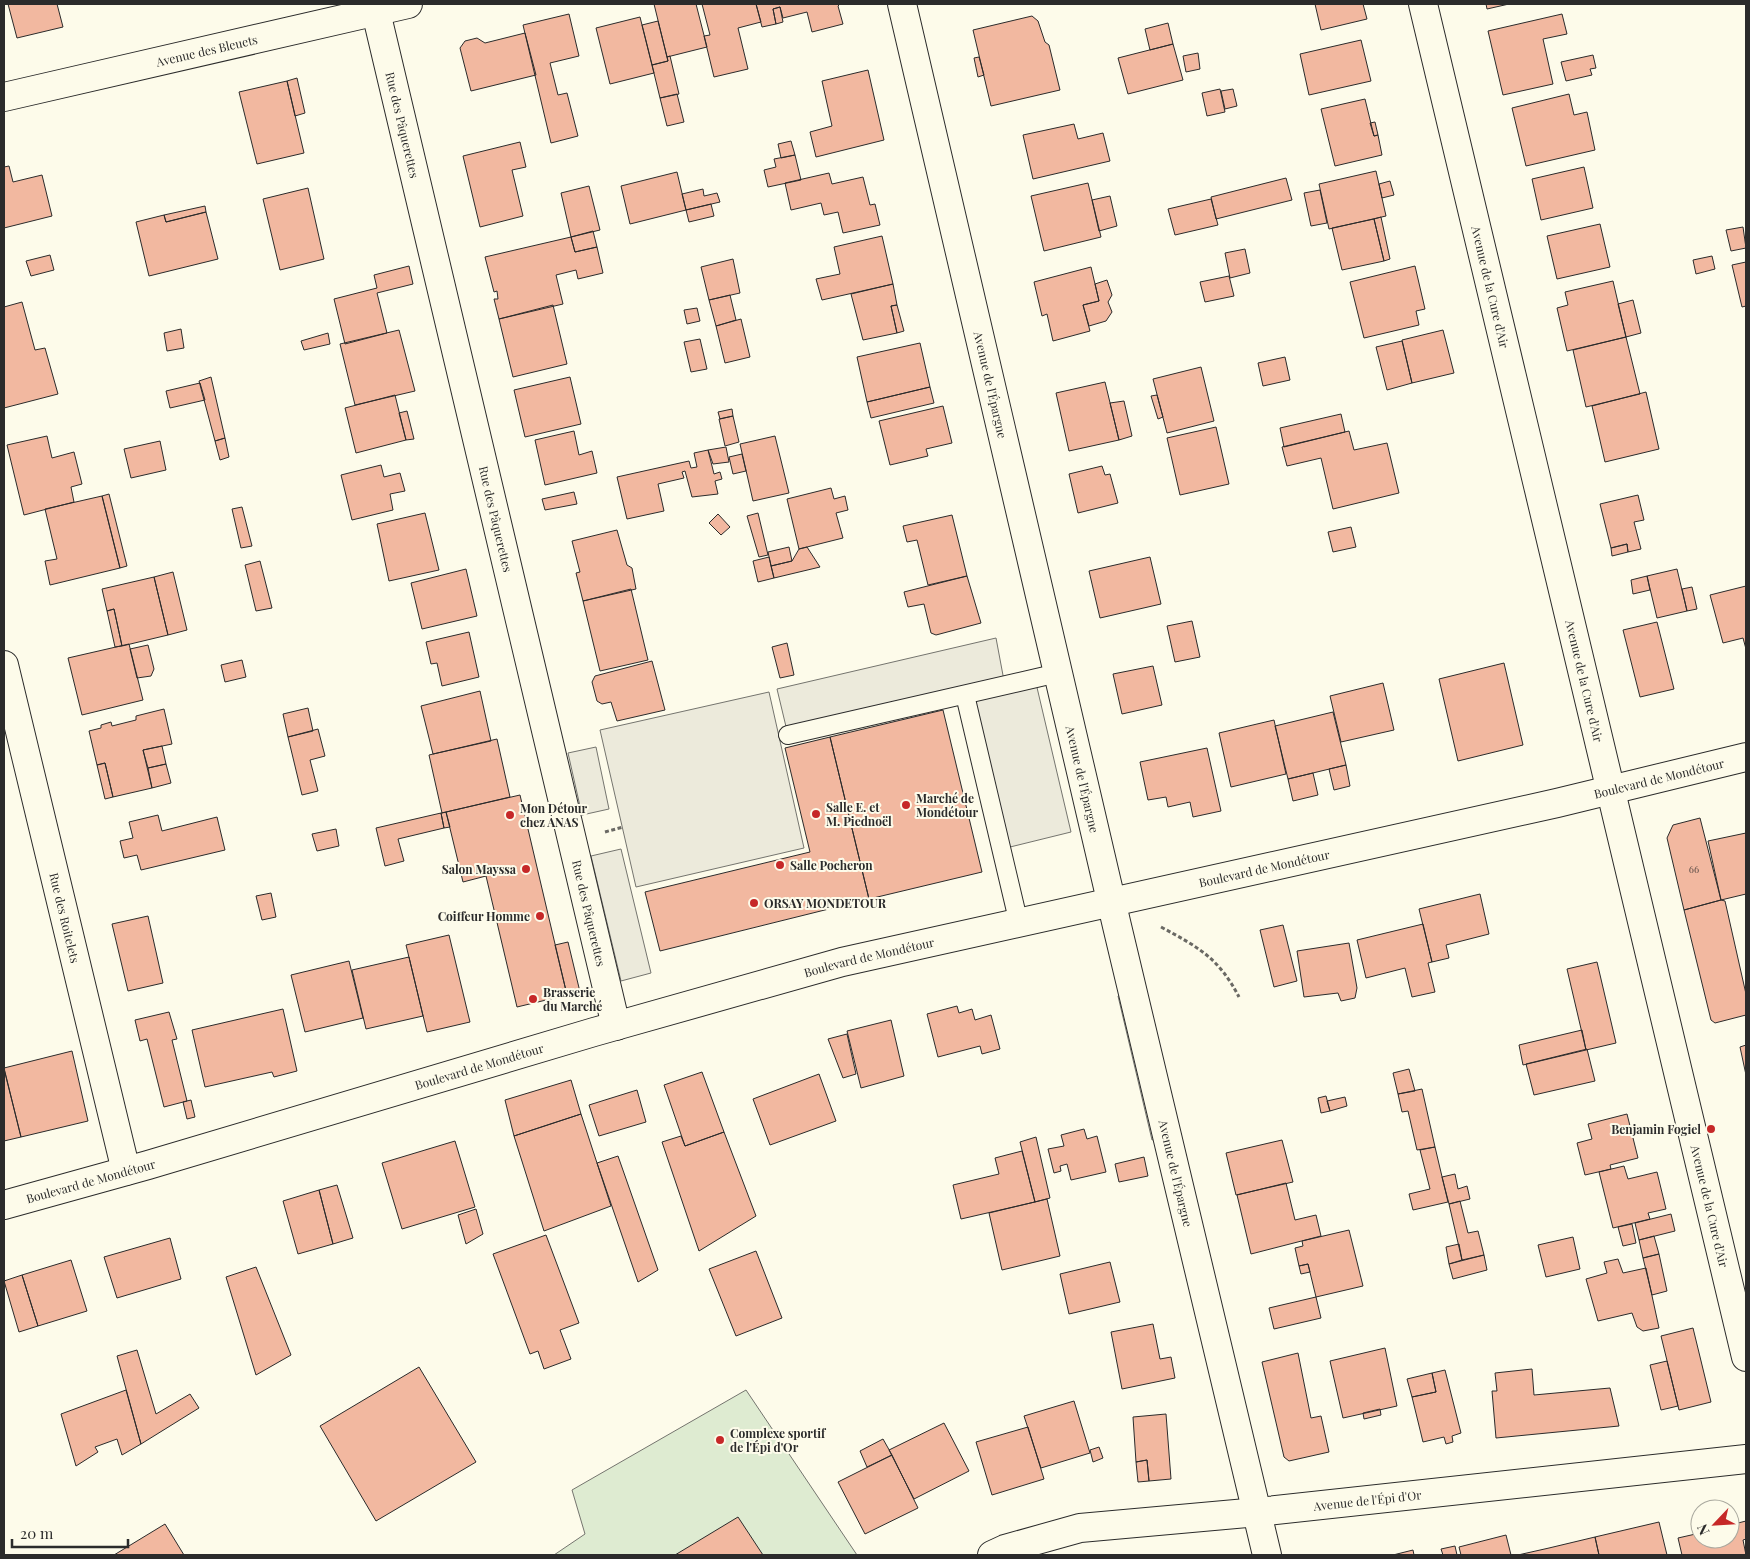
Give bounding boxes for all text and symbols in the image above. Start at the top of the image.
street label: Avenue des Bleuets [153,31,259,70]
street label: Rue des Pâquerettes [382,70,423,180]
street label: Avenue de la Cure d'Air [1468,223,1513,350]
street label: Avenue de l'Épargne [970,329,1011,440]
street label: Rue des Pâquerettes [476,464,516,574]
street label: Avenue de la Cure d'Air [1562,617,1607,744]
street label: Avenue de l'Épargne [1062,723,1103,834]
street label: Boulevard de Mondétour [1592,754,1726,802]
place label: Marché de Mondétour [916,790,978,820]
place label: Salle E. et M. Piednoël [826,799,892,829]
marker: Marché de Mondétour [900,799,912,811]
place label: Mon Détour chez ANAS [520,800,587,830]
marker: Salle E. et M. Piednoël [810,808,822,820]
marker: Mon Détour chez ANAS [504,809,516,821]
street label: Boulevard de Mondétour [1197,846,1332,890]
place label: Salle Pocheron [790,857,873,873]
street label: Rue des Pâquerettes [569,858,610,968]
marker: Salle Pocheron [774,859,786,871]
place label: Salon Mayssa [442,861,517,877]
house number: 66 [1689,862,1699,876]
marker: Salon Mayssa [520,863,532,875]
street label: Rue des Roitelets [46,871,84,965]
place label: ORSAY MONDETOUR [764,895,887,911]
marker: ORSAY MONDETOUR [748,897,760,909]
place label: Coiffeur Homme [438,908,530,924]
marker: Coiffeur Homme [534,910,546,922]
street label: Boulevard de Mondétour [802,934,936,980]
place label: Brasserie du Marché [543,984,602,1014]
marker: Brasserie du Marché [527,993,539,1005]
street label: Boulevard de Mondétour [413,1039,546,1093]
street label: Avenue de l'Épargne [1155,1117,1196,1228]
place label: Benjamin Fogiel [1611,1121,1701,1137]
marker: Benjamin Fogiel [1705,1123,1717,1135]
street label: Avenue de la Cure d'Air [1687,1143,1732,1270]
street label: Boulevard de Mondétour [24,1155,158,1206]
place label: Complexe sportif de l'Épi d'Or [730,1425,827,1455]
marker: Complexe sportif de l'Épi d'Or [714,1434,726,1446]
street label: Avenue de l'Épi d'Or [1312,1486,1423,1514]
north arrow [1690,1499,1740,1549]
scale bar [12,1516,129,1548]
text: N [1692,1521,1714,1538]
text: 20 m [20,1523,54,1543]

